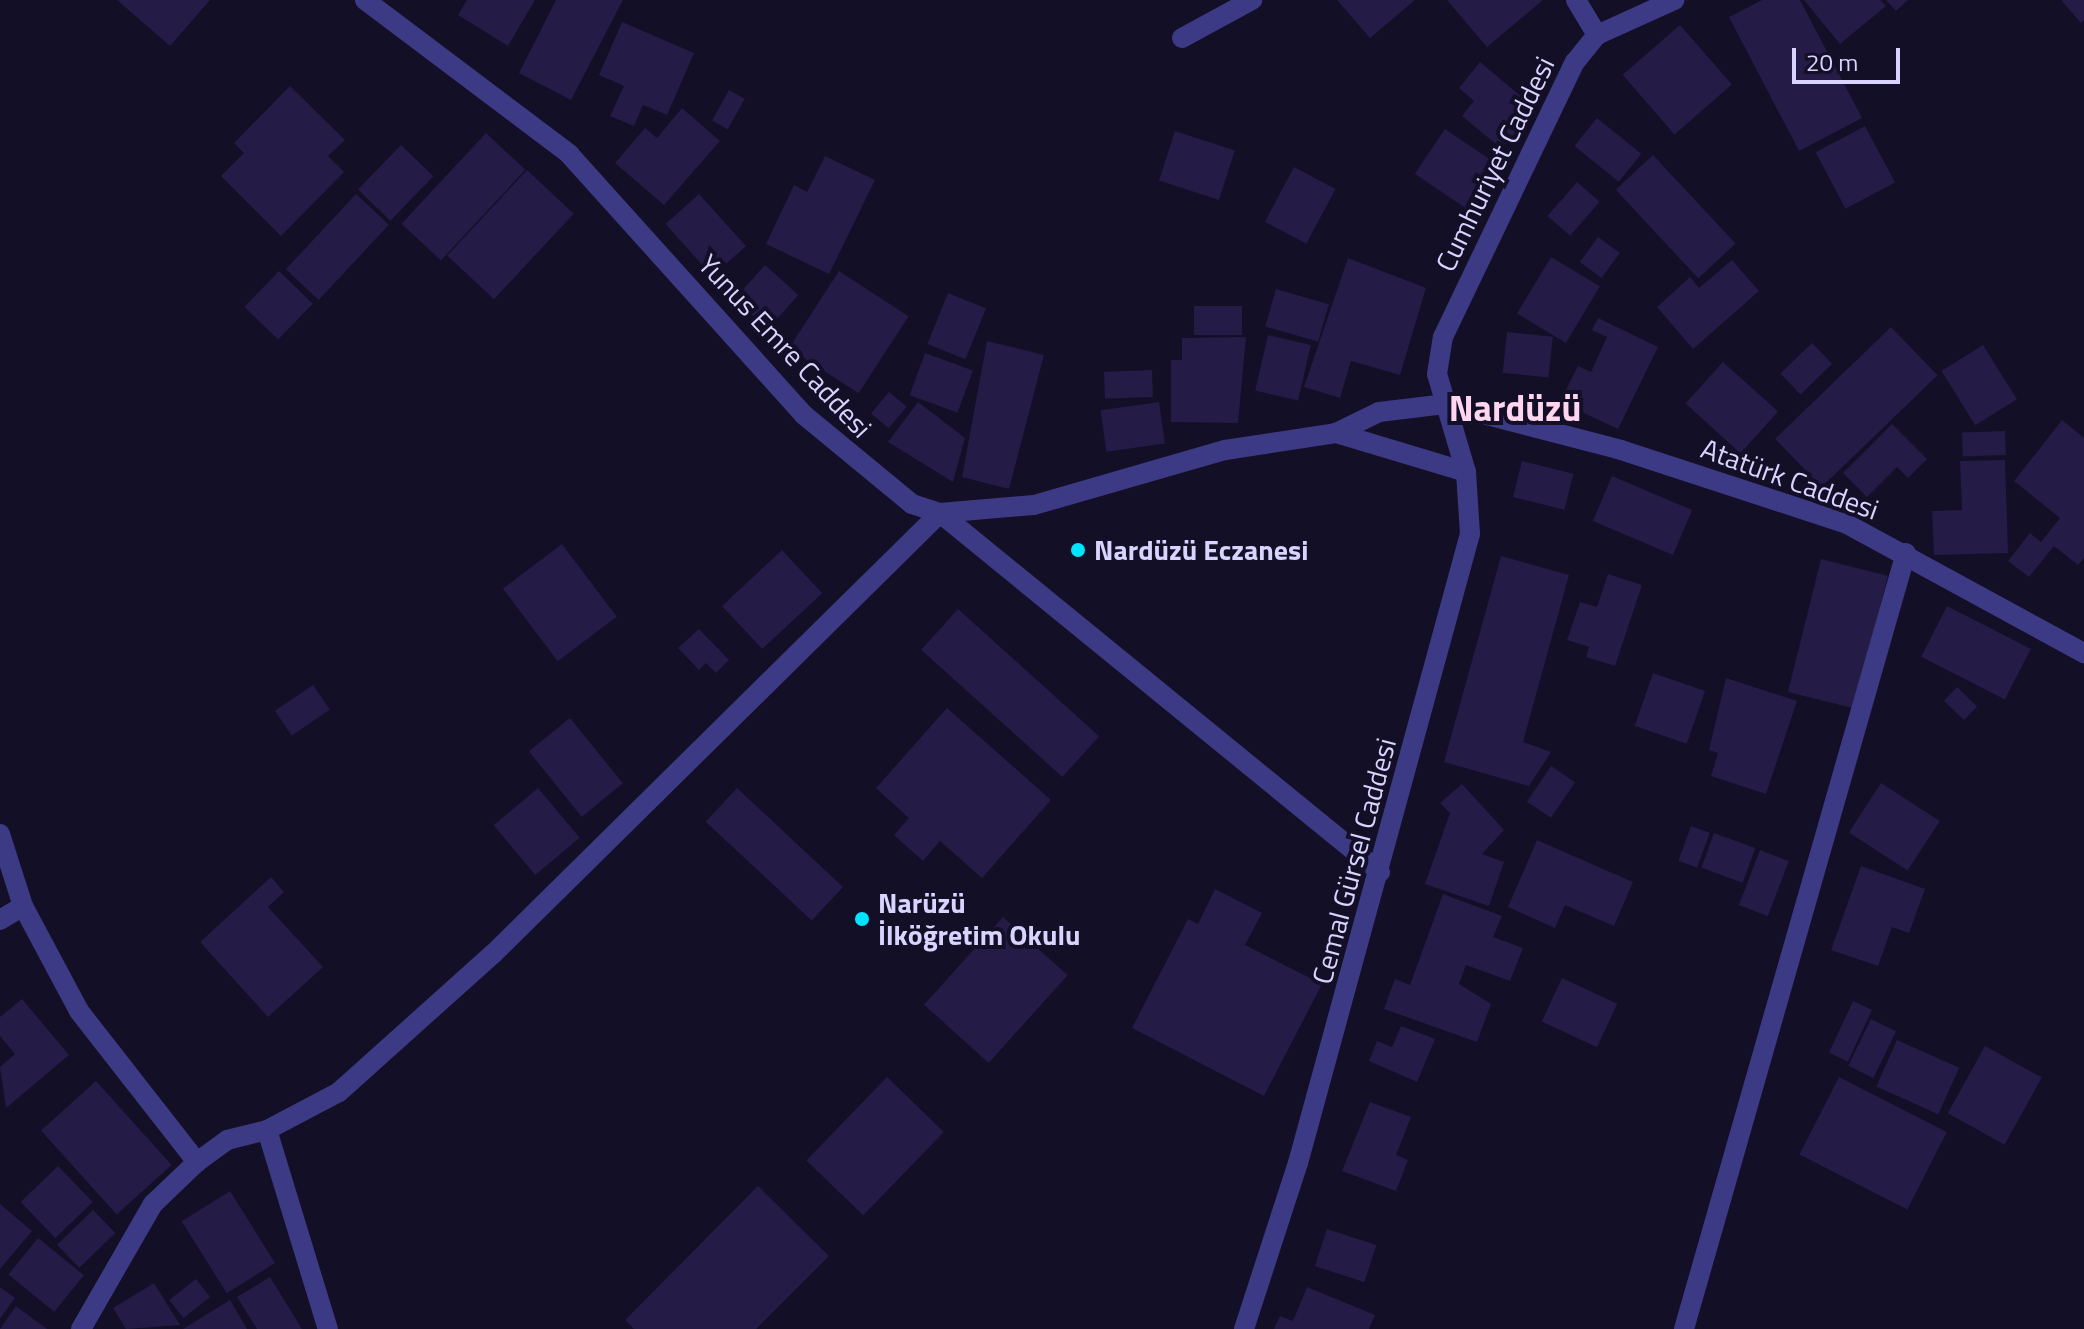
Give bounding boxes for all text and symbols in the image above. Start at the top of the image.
scale bar [1796,32,1904,82]
text: 20 m [1806,44,1858,80]
street label: Cumhuriyet Caddesi [1429,51,1561,277]
street label: Yunus Emre Caddesi [692,247,878,445]
district label: Nardüzü [1449,386,1581,430]
street label: Atatürk Caddesi [1697,431,1883,527]
place label: Nardüzü Eczanesi [1094,533,1308,567]
marker: Nardüzü Eczanesi [1069,541,1087,559]
street label: Cemal Gürsel Caddesi [1305,734,1403,988]
place label: Narüzü İlköğretim Okulu [878,886,1081,952]
marker: Narüzü İlköğretim Okulu [853,910,871,928]

